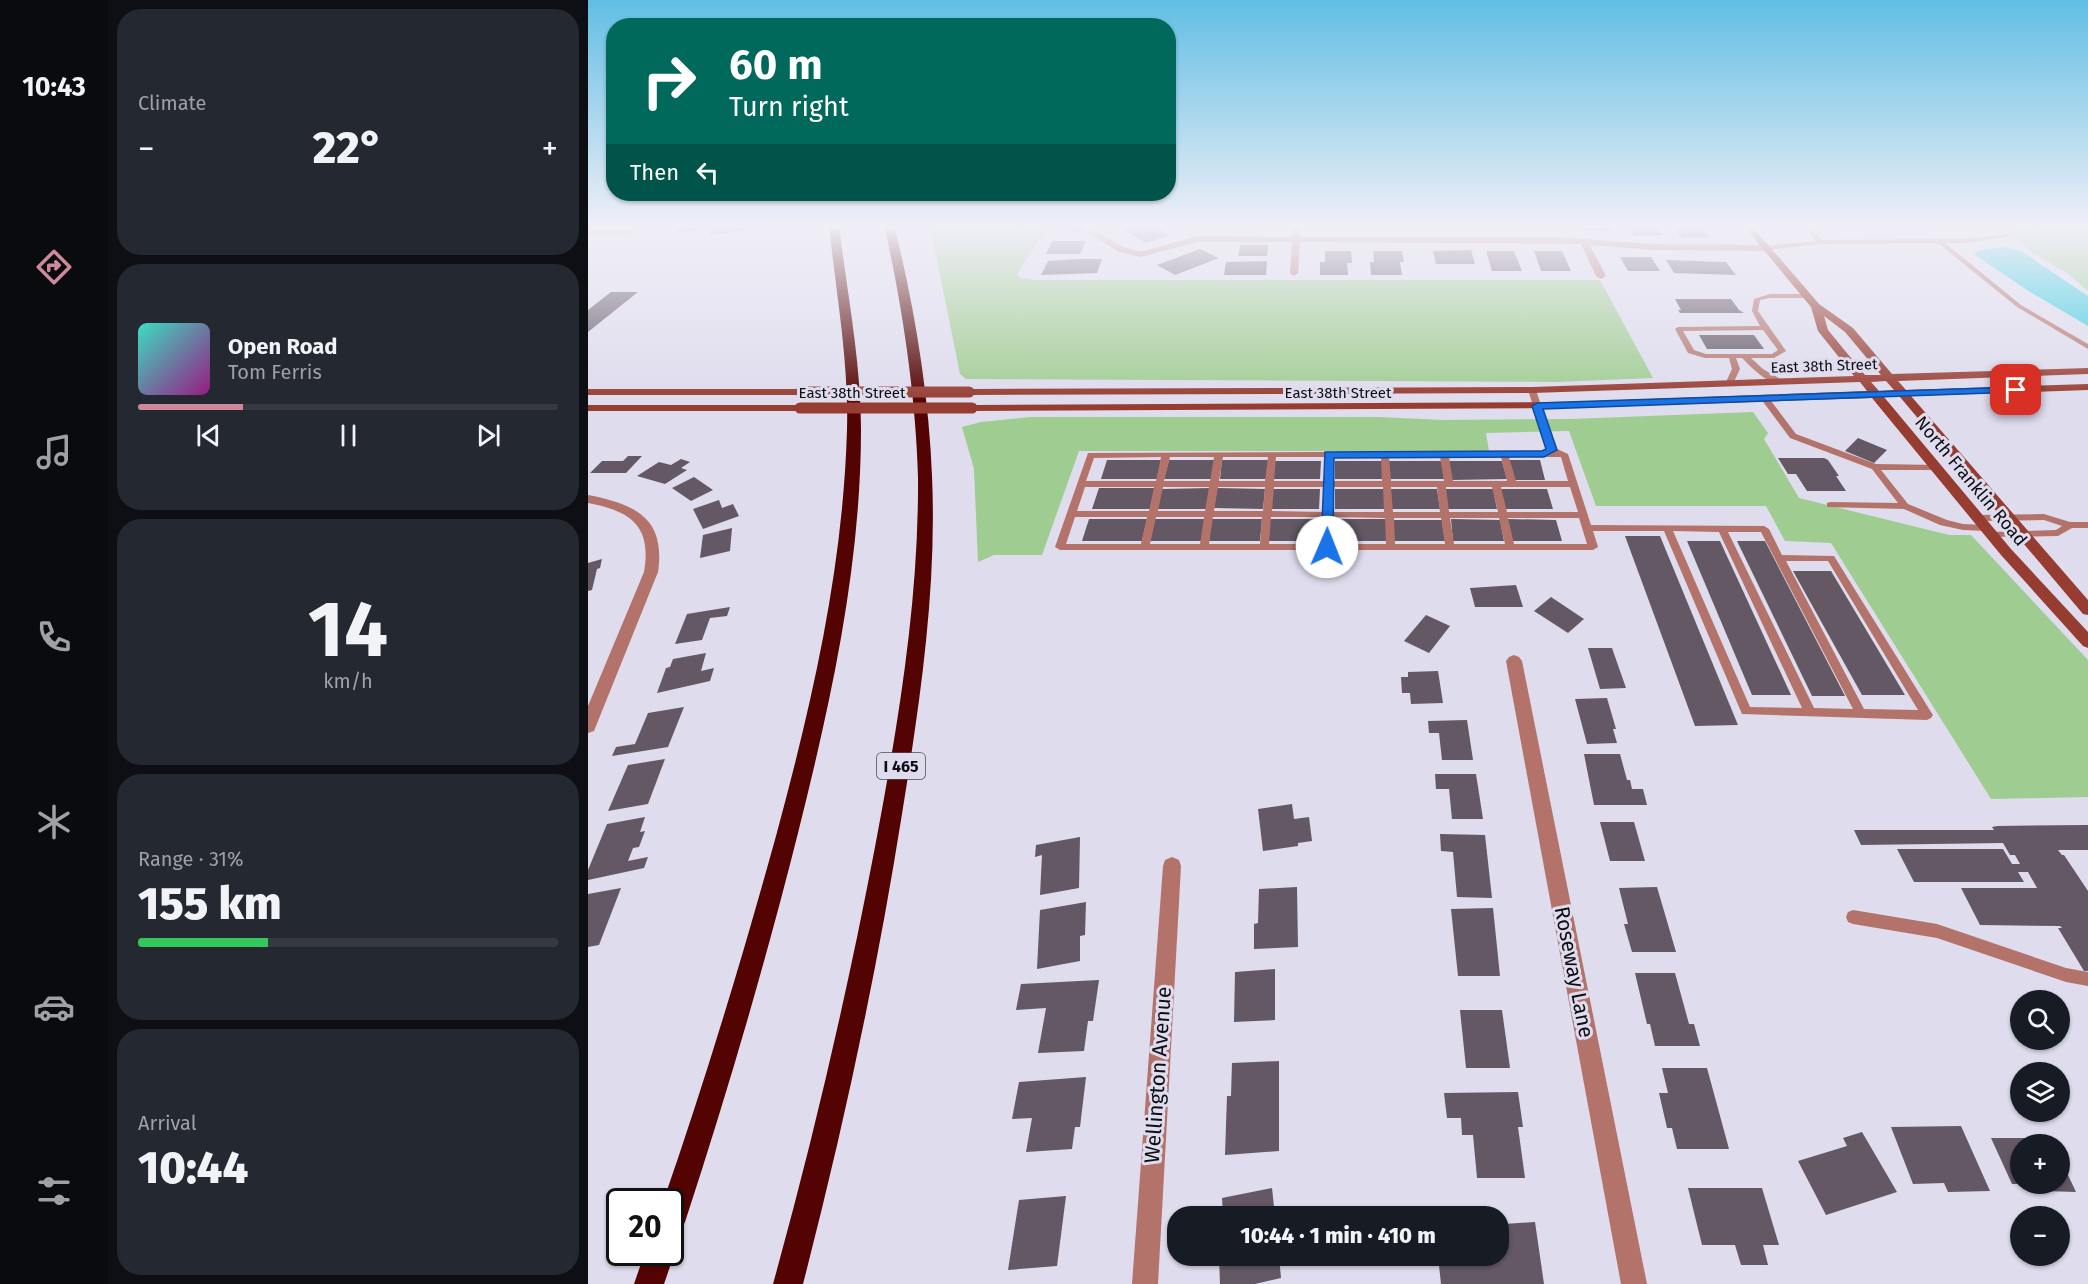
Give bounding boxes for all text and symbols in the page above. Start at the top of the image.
text: 60 m [729,40,823,90]
icon: right [630,42,708,120]
text: 10:43 [22,71,86,103]
text: Climate [138,91,206,115]
text: Turn right [729,91,849,123]
text: 22° [313,121,383,175]
text: − [138,129,155,169]
text: + [542,129,558,169]
icon: left [691,156,724,189]
text: Then [630,159,679,186]
icon: directions [33,246,75,288]
text: Open Road [228,333,338,360]
street label: East 38th Street [1770,355,1878,377]
text: Tom Ferris [228,360,322,384]
pin [1990,364,2041,415]
icon: arrive [1999,373,2032,406]
street label: East 38th Street [799,384,906,402]
street label: East 38th Street [1285,384,1392,402]
street label: North Franklin Road [1910,412,2032,550]
icon: previous [192,419,225,452]
icon: pause [332,419,365,452]
icon: next [472,419,505,452]
icon: music [33,431,75,473]
position arrow [1295,515,1359,579]
text: 14 [308,583,388,677]
icon: phone [33,616,75,658]
text: km/h [323,669,373,693]
road number: I 465 [877,753,925,779]
icon: climate [33,801,75,843]
text: Range · 31% [138,847,244,871]
text: 155 km [138,877,282,931]
street label: Roseway Lane [1549,904,1599,1040]
icon: car [33,986,75,1028]
street label: Wellington Avenue [1139,986,1177,1164]
map controls [2010,990,2070,1266]
button: search [2010,990,2070,1050]
button: layers [2010,1062,2070,1122]
text: Arrival [138,1111,197,1135]
button: + [2010,1134,2070,1194]
text: 10:44 [138,1141,248,1195]
icon: filters [33,1170,75,1212]
speed limit sign: 20 [606,1188,684,1266]
button: − [2010,1206,2070,1266]
text: 10:44 · 1 min · 410 m [1240,1222,1436,1249]

